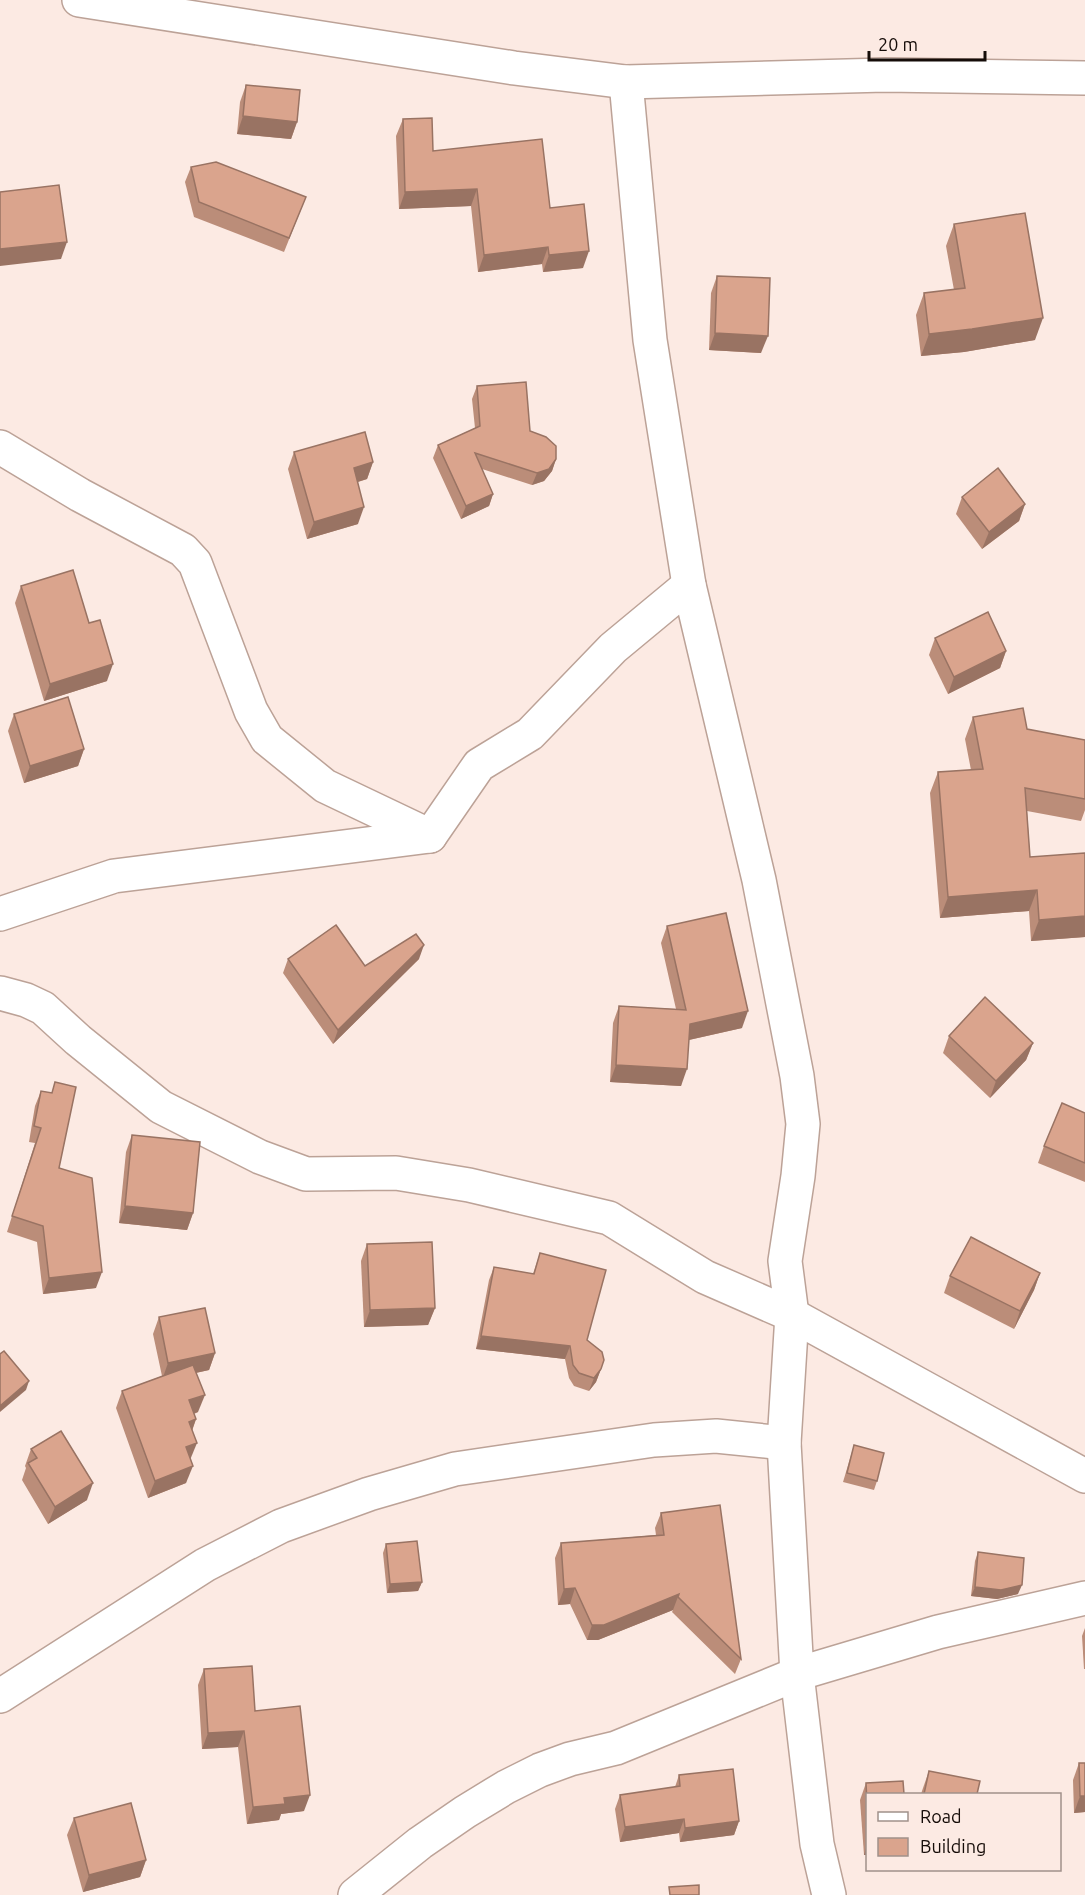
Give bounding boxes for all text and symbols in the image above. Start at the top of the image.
scale bar [869,24,984,62]
text: 20 m [878,34,918,54]
legend [866,1793,1061,1871]
text: Road [920,1806,962,1826]
text: Building [920,1836,986,1856]

